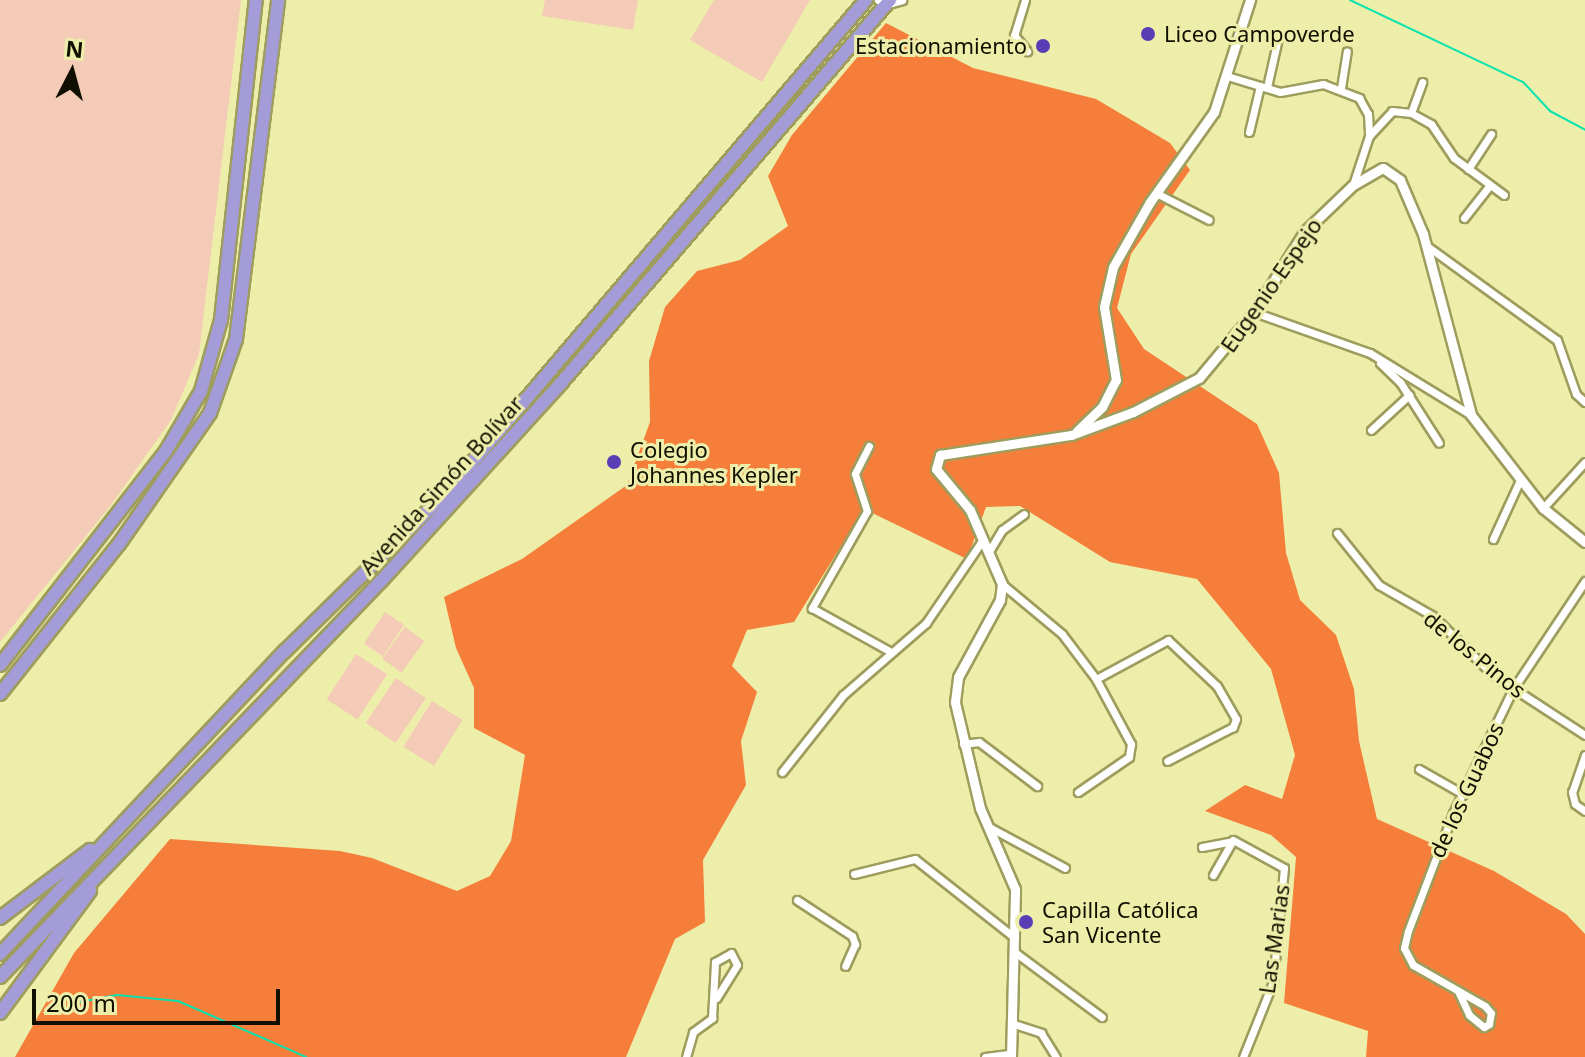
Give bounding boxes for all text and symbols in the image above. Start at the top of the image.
place label: Liceo Campoverde [1164,21,1355,47]
marker: Liceo Campoverde [1139,25,1157,43]
north arrow [32,32,112,112]
text: N [64,32,85,64]
place label: Estacionamiento [855,33,1027,59]
marker: Estacionamiento [1034,37,1052,55]
street label: Eugenio Espejo [1215,213,1327,357]
street label: Avenida Simón Bolívar [354,390,528,580]
place label: Colegio Johannes Kepler [630,436,798,488]
marker: Colegio Johannes Kepler [605,453,623,471]
street label: de los Pinos [1419,605,1531,703]
street label: de los Guabos [1423,718,1509,862]
street label: Las Marias [1253,883,1295,995]
place label: Capilla Católica San Vicente [1042,896,1199,948]
marker: Capilla Católica San Vicente [1017,913,1035,931]
scale bar [36,973,284,1023]
text: 200 m [46,986,116,1019]

